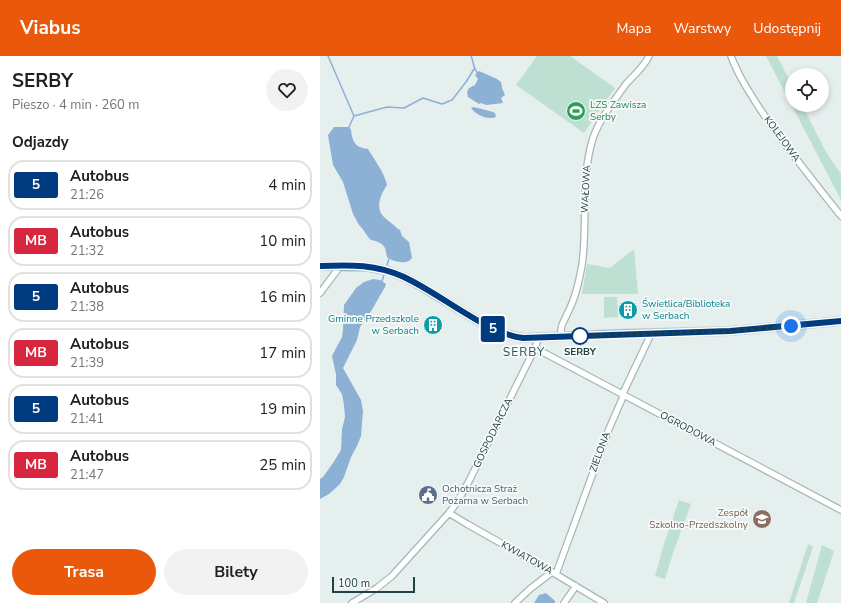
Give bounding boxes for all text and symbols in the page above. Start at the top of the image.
text: Viabus [20,15,80,41]
text: Mapa [616,19,651,38]
text: Warstwy [673,19,731,38]
text: Udostępnij [753,19,821,38]
text: SERBY [12,68,73,94]
map controls [785,68,829,112]
button: locate [785,68,829,112]
button: heart [266,69,308,111]
text: Pieszo · 4 min · 260 m [12,96,139,114]
place label: LZS Zawisza Serby [590,98,646,124]
sports icon: LZS Zawisza Serby [565,100,587,122]
street label: KOLEJOWA [761,113,804,165]
text: Odjazdy [12,132,69,152]
street label: WAŁOWA [578,164,594,213]
text: Autobus [70,166,129,186]
text: 5 [32,175,40,194]
text: 4 min [268,175,306,195]
text: 21:26 [70,186,104,204]
text: Autobus [70,222,129,242]
text: MB [25,231,47,250]
text: 10 min [259,231,306,251]
text: 21:32 [70,242,104,260]
text: Autobus [70,278,129,298]
text: 5 [32,287,40,306]
text: 16 min [259,287,306,307]
place label: Świetlica/Biblioteka w Serbach [642,297,730,323]
text: 21:38 [70,298,104,316]
building icon: Świetlica/Biblioteka w Serbach [617,299,639,321]
place label: Gminne Przedszkole w Serbach [328,312,419,338]
building icon: Gminne Przedszkole w Serbach [422,314,444,336]
line badge: 5 [480,316,506,342]
your location [781,316,801,336]
text: 5 [489,319,497,338]
marker: SERBY [571,327,589,345]
text: Autobus [70,334,129,354]
text: MB [25,343,47,362]
text: 17 min [259,343,306,363]
district label: SERBY [503,344,545,360]
place label: SERBY [564,345,597,359]
text: 21:39 [70,354,104,372]
text: Autobus [70,390,129,410]
street label: GOSPODARCZA [470,395,516,470]
text: 5 [32,399,40,418]
text: 19 min [259,399,306,419]
street label: OGRODOWA [657,408,719,450]
text: 21:41 [70,410,104,428]
street label: ZIELONA [586,429,614,474]
text: Autobus [70,446,129,466]
text: MB [25,455,47,474]
text: 25 min [259,455,306,475]
text: 21:47 [70,466,104,484]
place label: Ochotnicza Straż Pożarna w Serbach [442,482,528,508]
public building icon: Ochotnicza Straż Pożarna w Serbach [417,484,439,506]
place label: Zespół Szkolno-Przedszkolny [649,506,749,532]
school or university icon: Zespół Szkolno-Przedszkolny [751,508,773,530]
street label: KWIATOWA [499,538,556,578]
button: Trasa [12,549,156,595]
button: Bilety [164,549,308,595]
scale bar [332,575,415,594]
text: 100 m [338,576,370,591]

